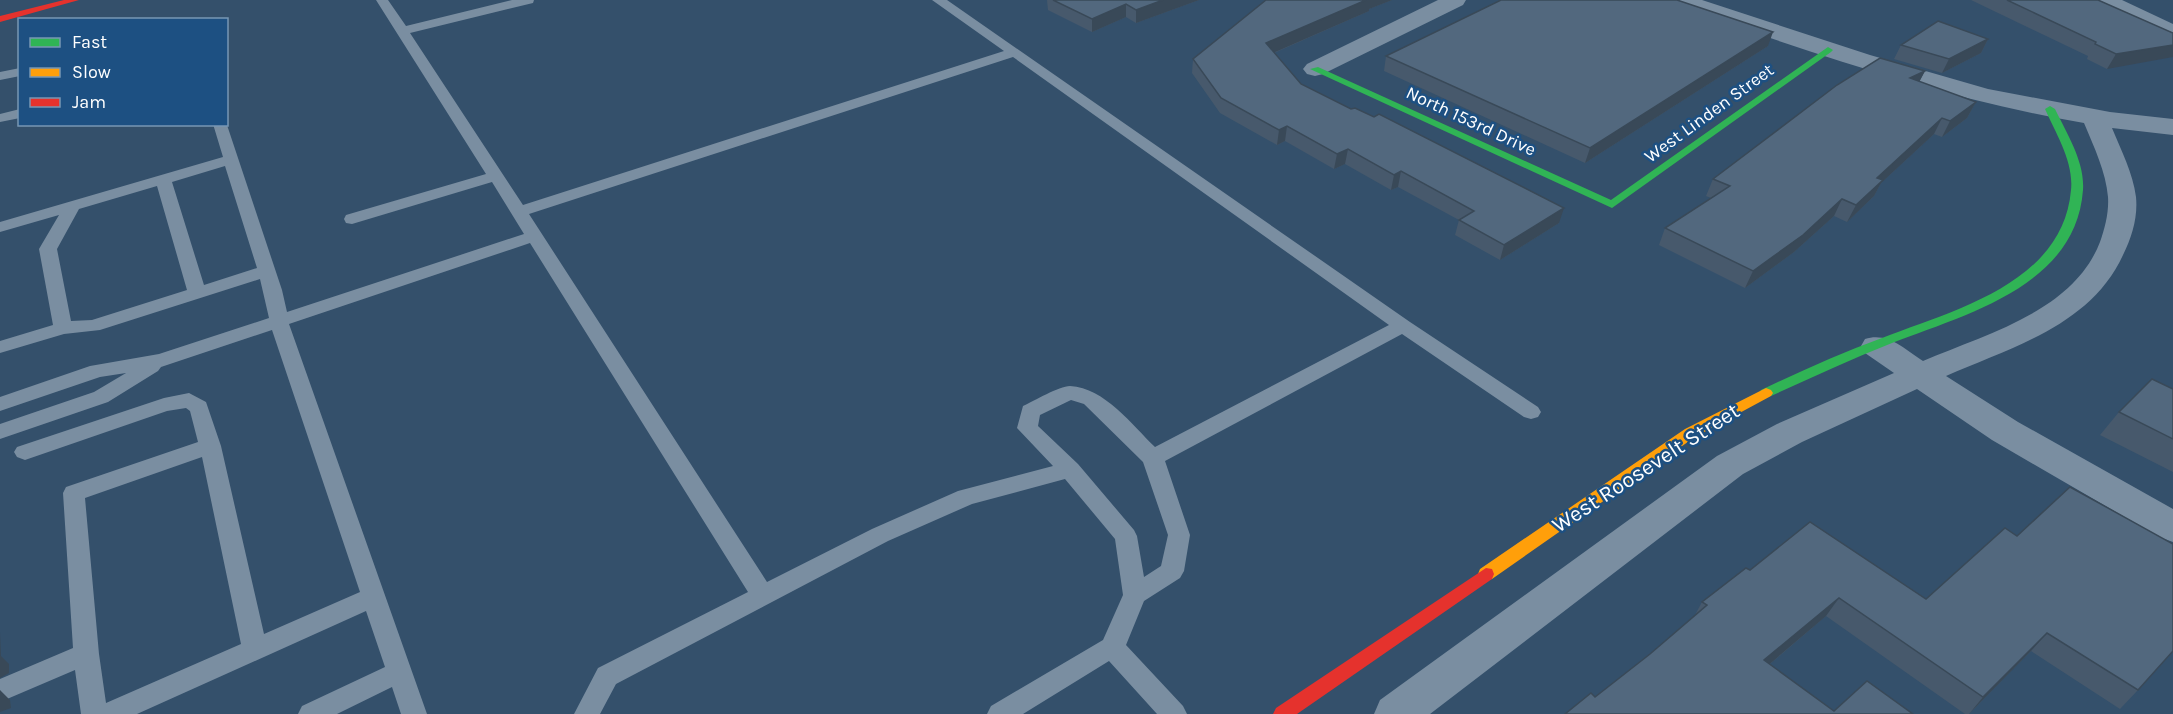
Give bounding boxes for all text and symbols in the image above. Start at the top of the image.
legend [18,18,228,126]
text: Fast [72,31,107,53]
street label: West Linden Street [1640,59,1778,167]
text: Slow [72,61,111,83]
street label: North 153rd Drive [1403,81,1539,161]
text: Jam [72,91,106,113]
street label: West Roosevelt Street [1547,398,1745,538]

